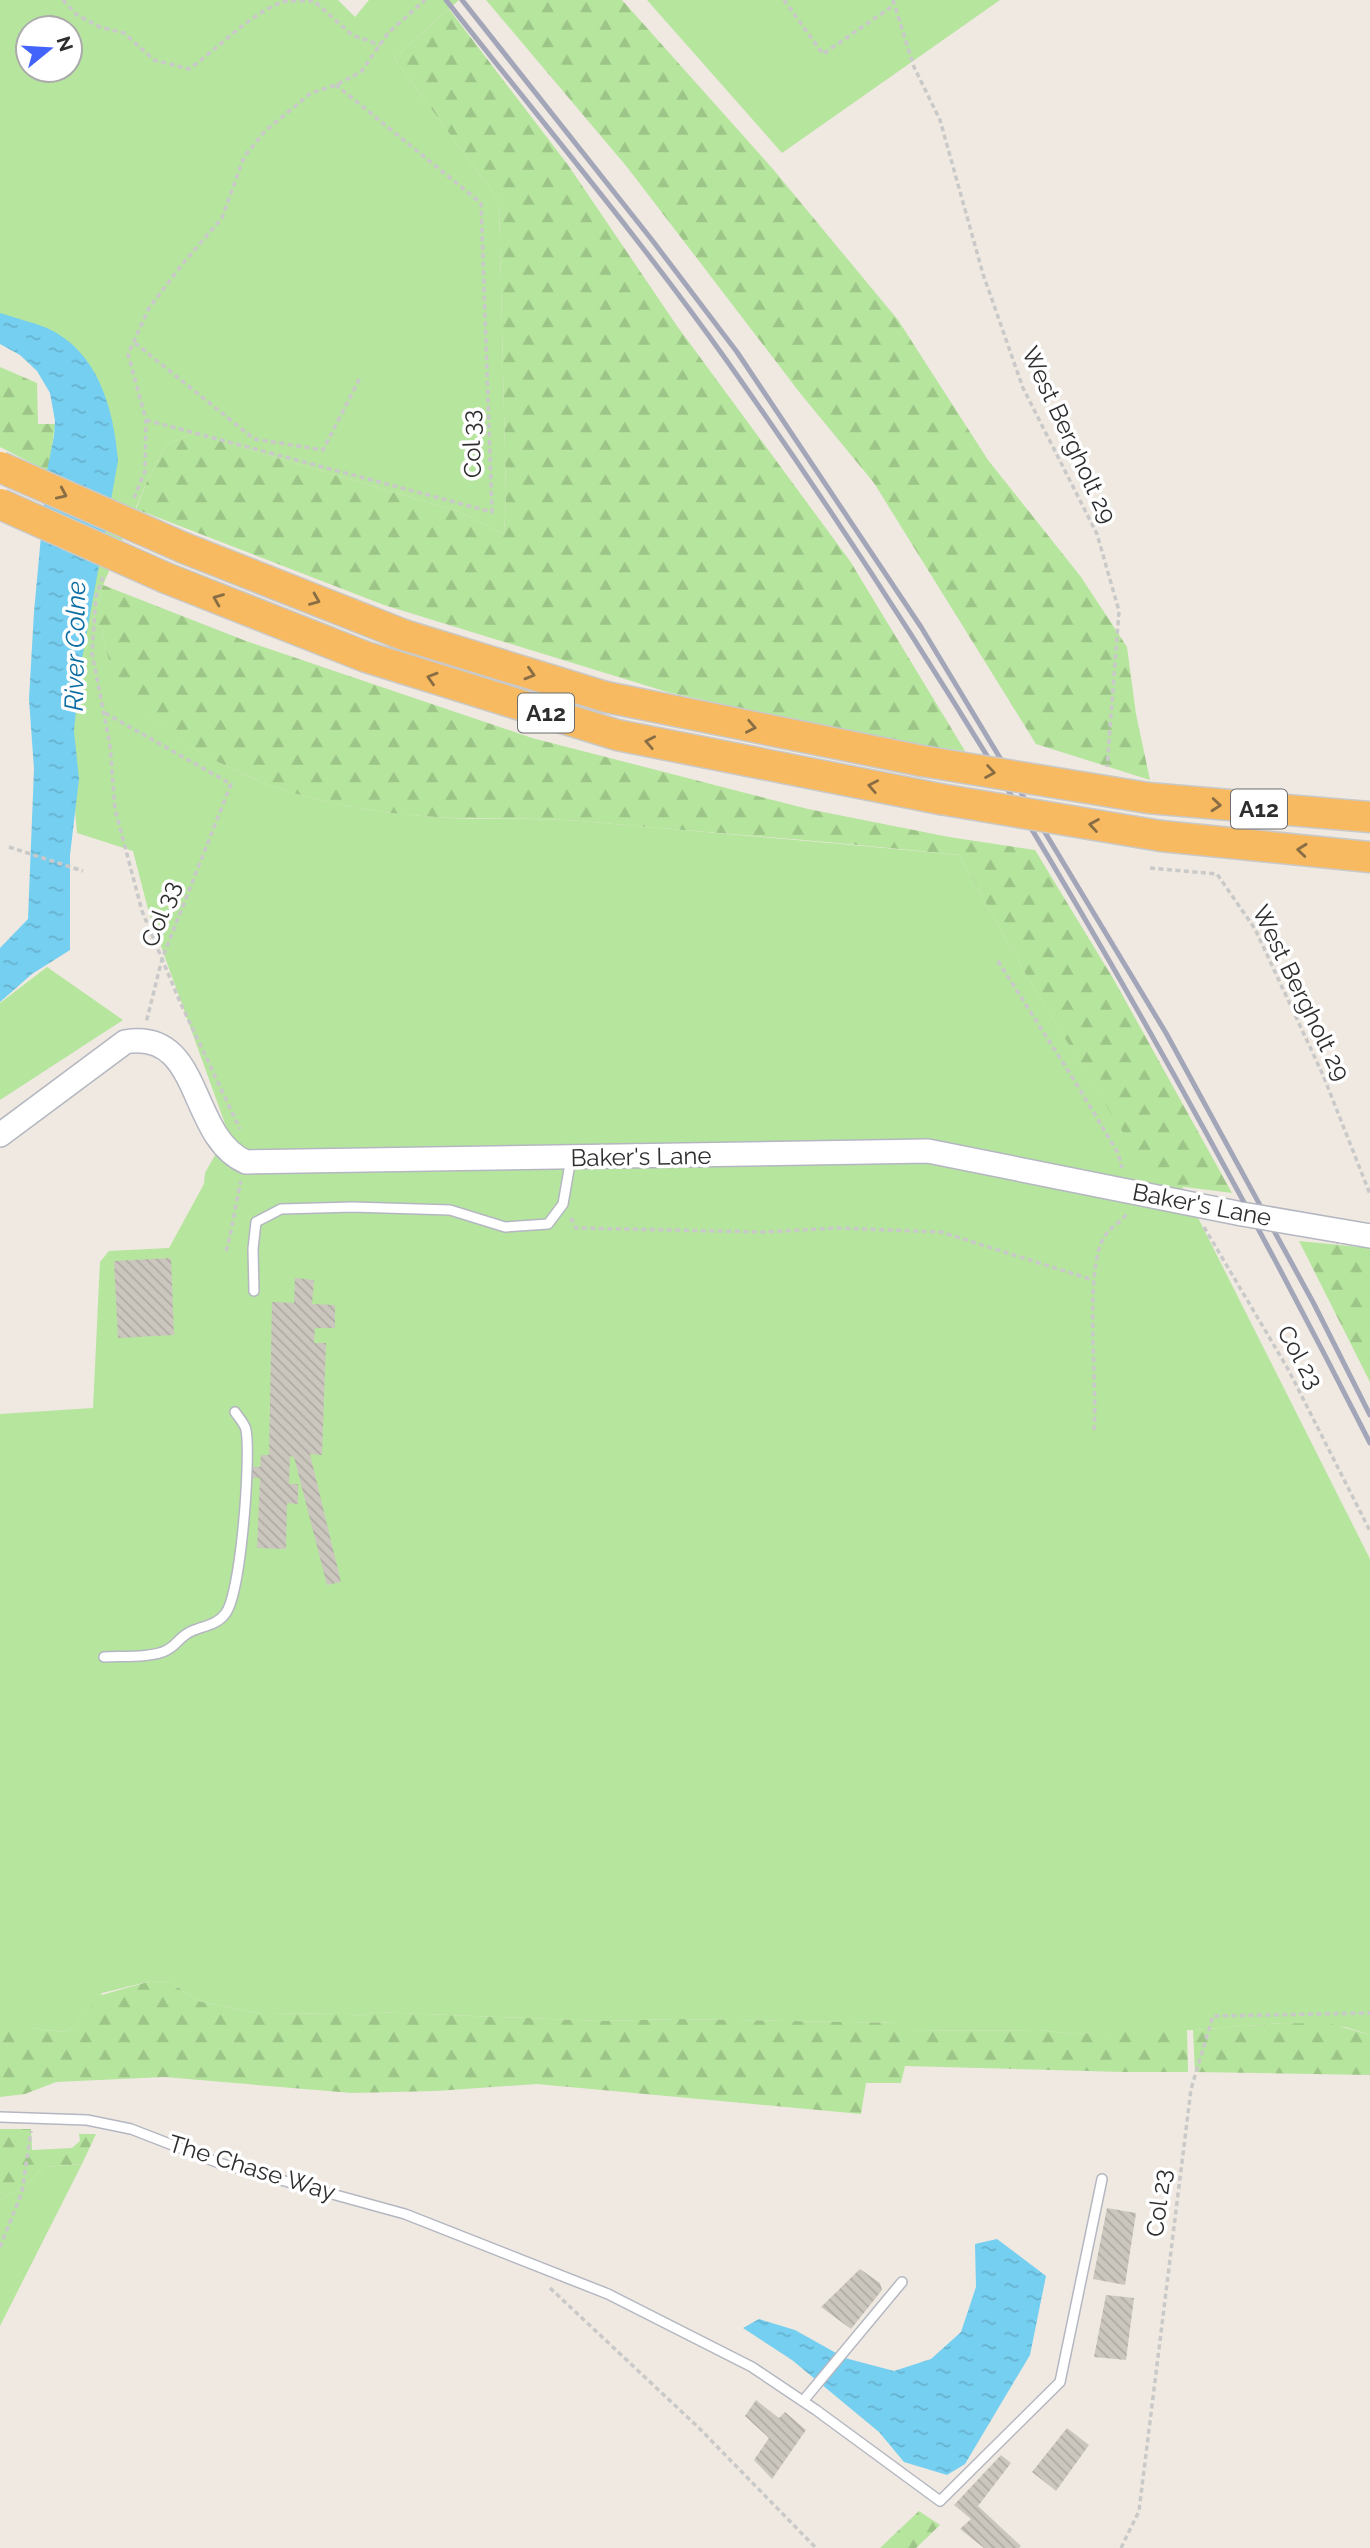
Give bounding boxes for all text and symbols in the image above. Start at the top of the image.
north arrow [14,14,84,84]
text: N [52,33,78,54]
street label: West Bergholt 29 [1016,342,1123,528]
street label: Col 33 [456,409,487,479]
one-way arrow [55,486,68,500]
water label: River Colne [59,580,91,711]
one-way arrow [308,592,321,606]
one-way arrow [213,593,225,607]
one-way arrow [524,666,536,680]
one-way arrow [426,671,438,686]
road number: A12 [518,694,574,733]
one-way arrow [745,718,757,733]
one-way arrow [644,735,656,750]
one-way arrow [984,764,996,779]
one-way arrow [867,779,879,794]
road number: A12 [1231,790,1287,828]
one-way arrow [1211,797,1222,812]
one-way arrow [1088,818,1099,833]
one-way arrow [1296,843,1308,858]
street label: Col 33 [135,877,186,951]
street label: West Bergholt 29 [1246,900,1357,1085]
street label: Baker's Lane [570,1141,712,1172]
street label: Baker's Lane [1130,1177,1274,1232]
street label: Col 23 [1271,1320,1330,1394]
street label: The Chase Way [165,2128,339,2207]
street label: Col 23 [1140,2167,1177,2238]

